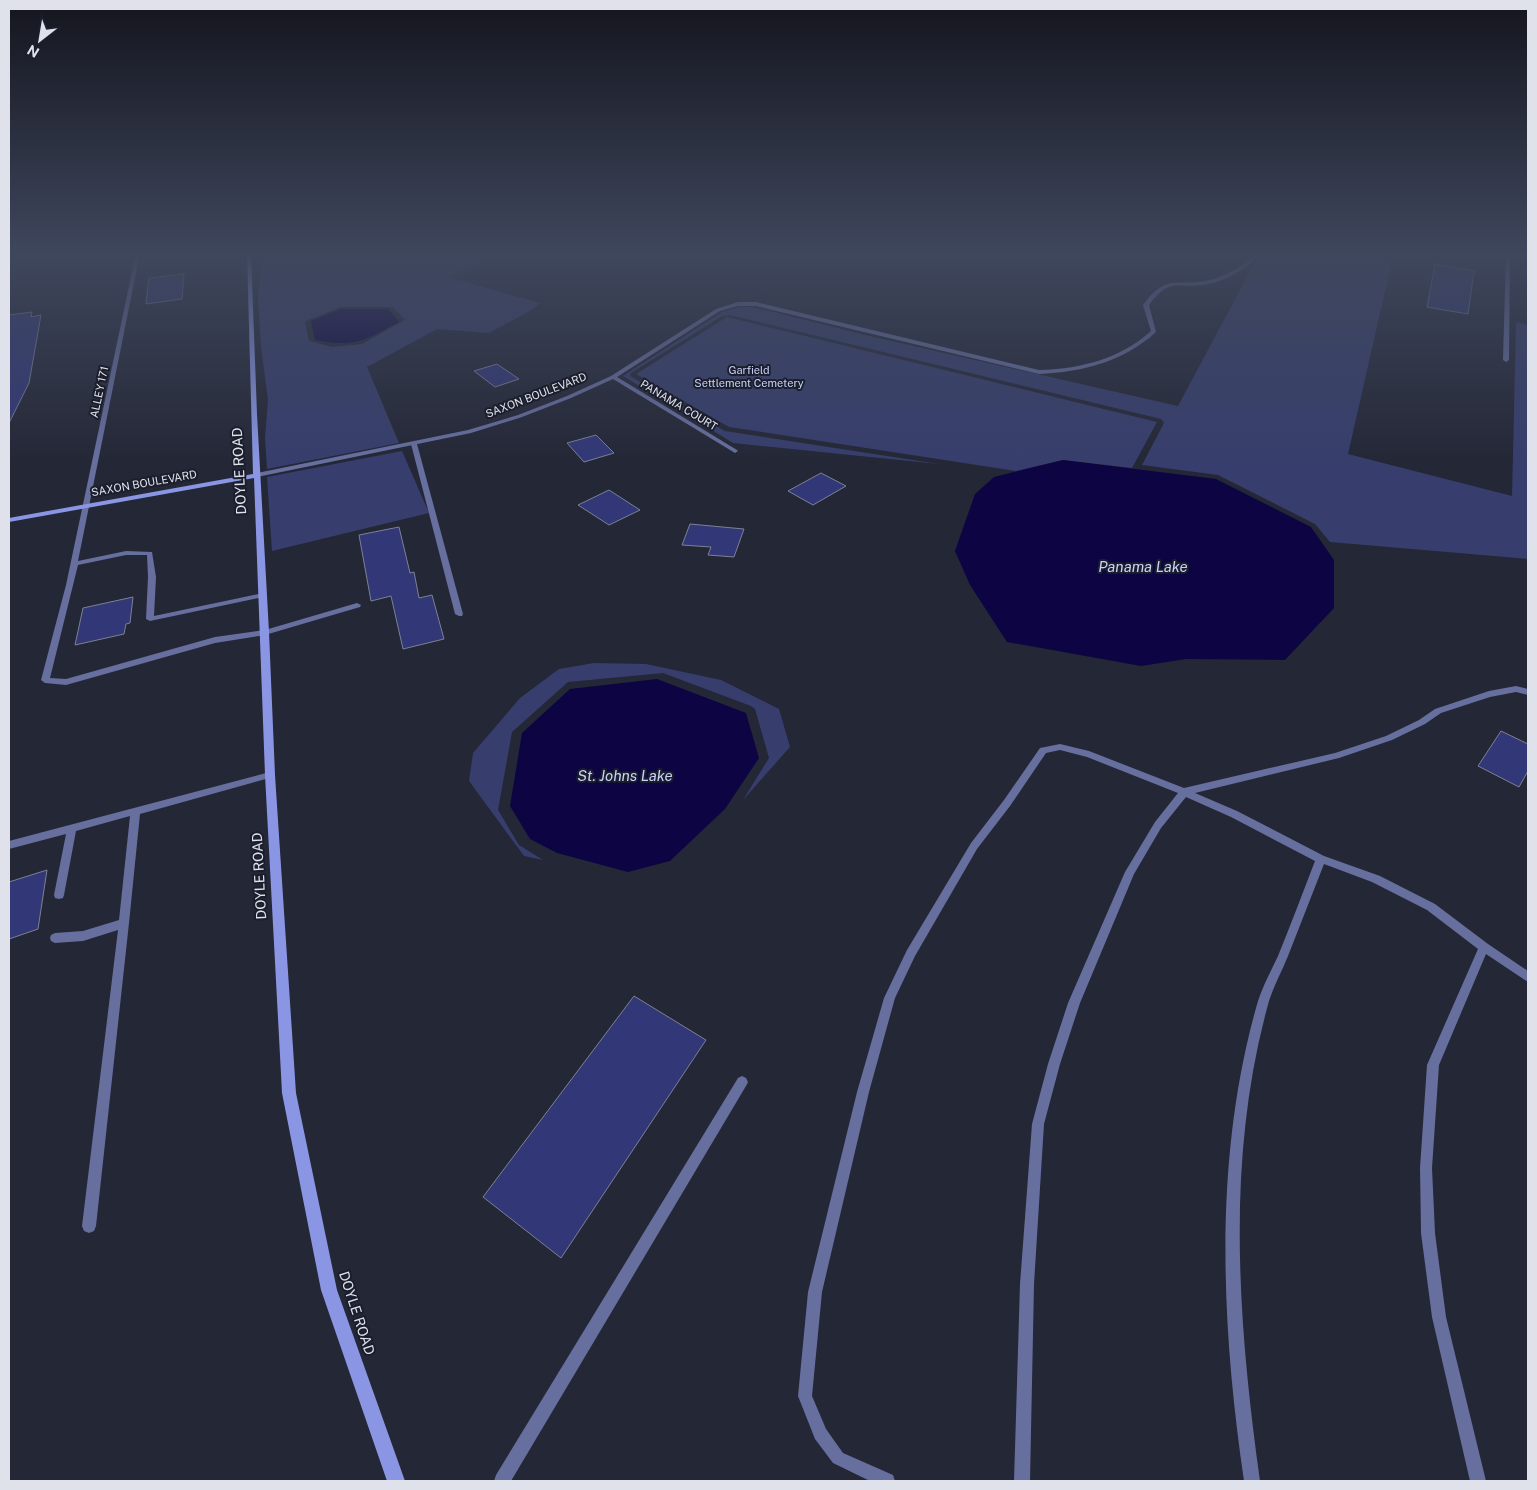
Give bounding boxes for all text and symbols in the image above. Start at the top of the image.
north arrow [15,15,65,65]
text: N [24,41,42,61]
park label: Garfield Settlement Cemetery [694,364,804,389]
street label: ALLEY 171 [88,365,110,419]
street label: SAXON BOULEVARD [484,370,588,420]
street label: PANAMA COURT [638,377,720,433]
street label: DOYLE ROAD [229,427,249,515]
street label: SAXON BOULEVARD [90,468,198,498]
water label: Panama Lake [1098,558,1188,575]
water label: St. Johns Lake [577,767,673,784]
street label: DOYLE ROAD [249,832,269,920]
street label: DOYLE ROAD [336,1269,378,1357]

